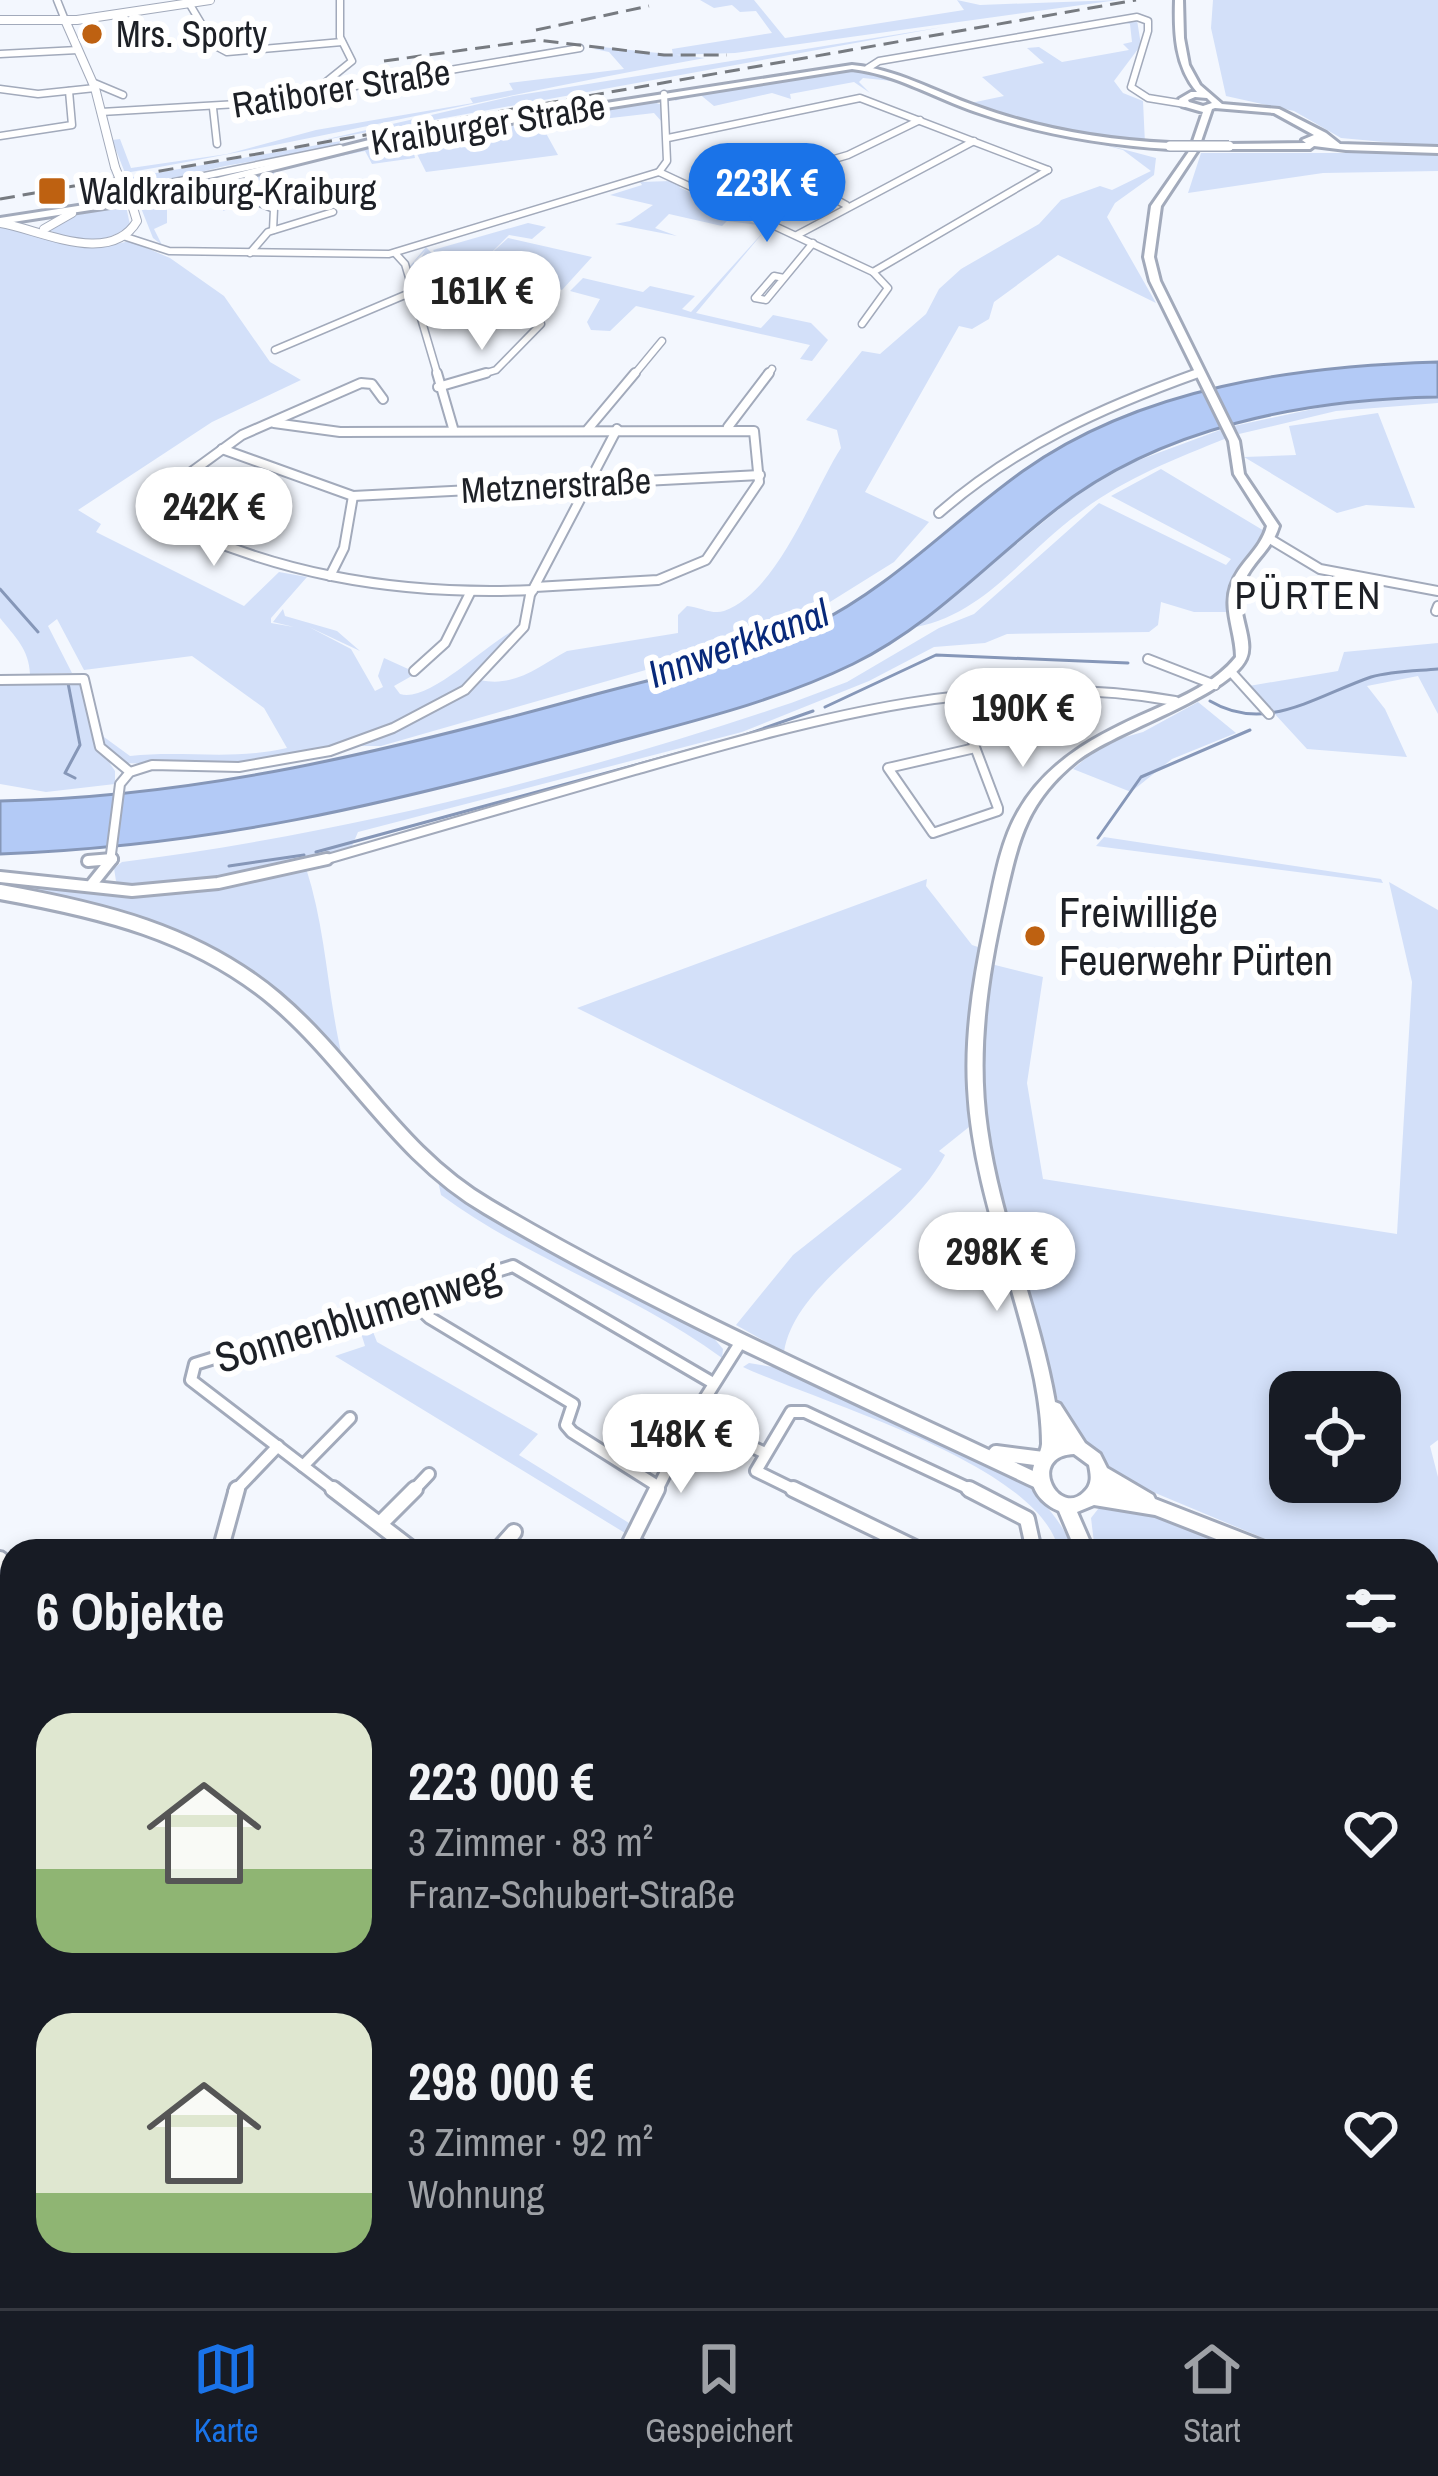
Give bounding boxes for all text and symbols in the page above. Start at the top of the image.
place label: Mrs. Sporty [116,10,267,58]
marker: Mrs. Sporty [79,21,105,47]
street label: Ratiborer Straße [229,47,453,129]
street label: Kraiburger Straße [368,82,608,166]
pin: 223K € [669,143,865,245]
text: 223K € [715,156,819,208]
place label: Waldkraiburg-Kraiburg [79,167,377,215]
marker: Waldkraiburg-Kraiburg [36,175,68,207]
pin: 161K € [384,251,580,353]
text: 161K € [430,264,534,316]
street label: Metznerstraße [460,456,652,514]
pin: 242K € [116,467,312,569]
text: 242K € [162,480,266,532]
district label: PÜRTEN [1235,569,1383,621]
water label: Innwerkkanal [641,586,836,700]
pin: 190K € [925,668,1121,770]
text: 190K € [971,681,1075,733]
place label: Freiwillige Feuerwehr Pürten [1059,884,1333,988]
marker: Freiwillige Feuerwehr Pürten [1022,923,1048,949]
pin: 298K € [899,1212,1095,1314]
text: 298K € [945,1225,1049,1277]
street label: Sonnenblumenweg [208,1246,506,1386]
map controls [1269,1371,1401,1503]
button: locate [1269,1371,1401,1503]
pin: 148K € [583,1394,779,1496]
text: 148K € [629,1407,733,1459]
text: 6 Objekte [36,1577,224,1646]
icon: filters [1338,1578,1404,1644]
text: 223 000 € [408,1747,594,1816]
icon: home [132,1761,276,1905]
icon: heart [1338,1800,1404,1866]
text: 3 Zimmer · 83 m² [408,1816,653,1868]
text: Franz-Schubert-Straße [408,1868,735,1920]
text: 298 000 € [408,2047,594,2116]
icon: home [132,2061,276,2205]
icon: heart [1338,2100,1404,2166]
text: 3 Zimmer · 92 m² [408,2116,653,2168]
text: Wohnung [408,2168,544,2220]
tab: Karte [193,2336,259,2452]
tab: Gespeichert [645,2336,793,2452]
tab: Start [1179,2336,1245,2452]

